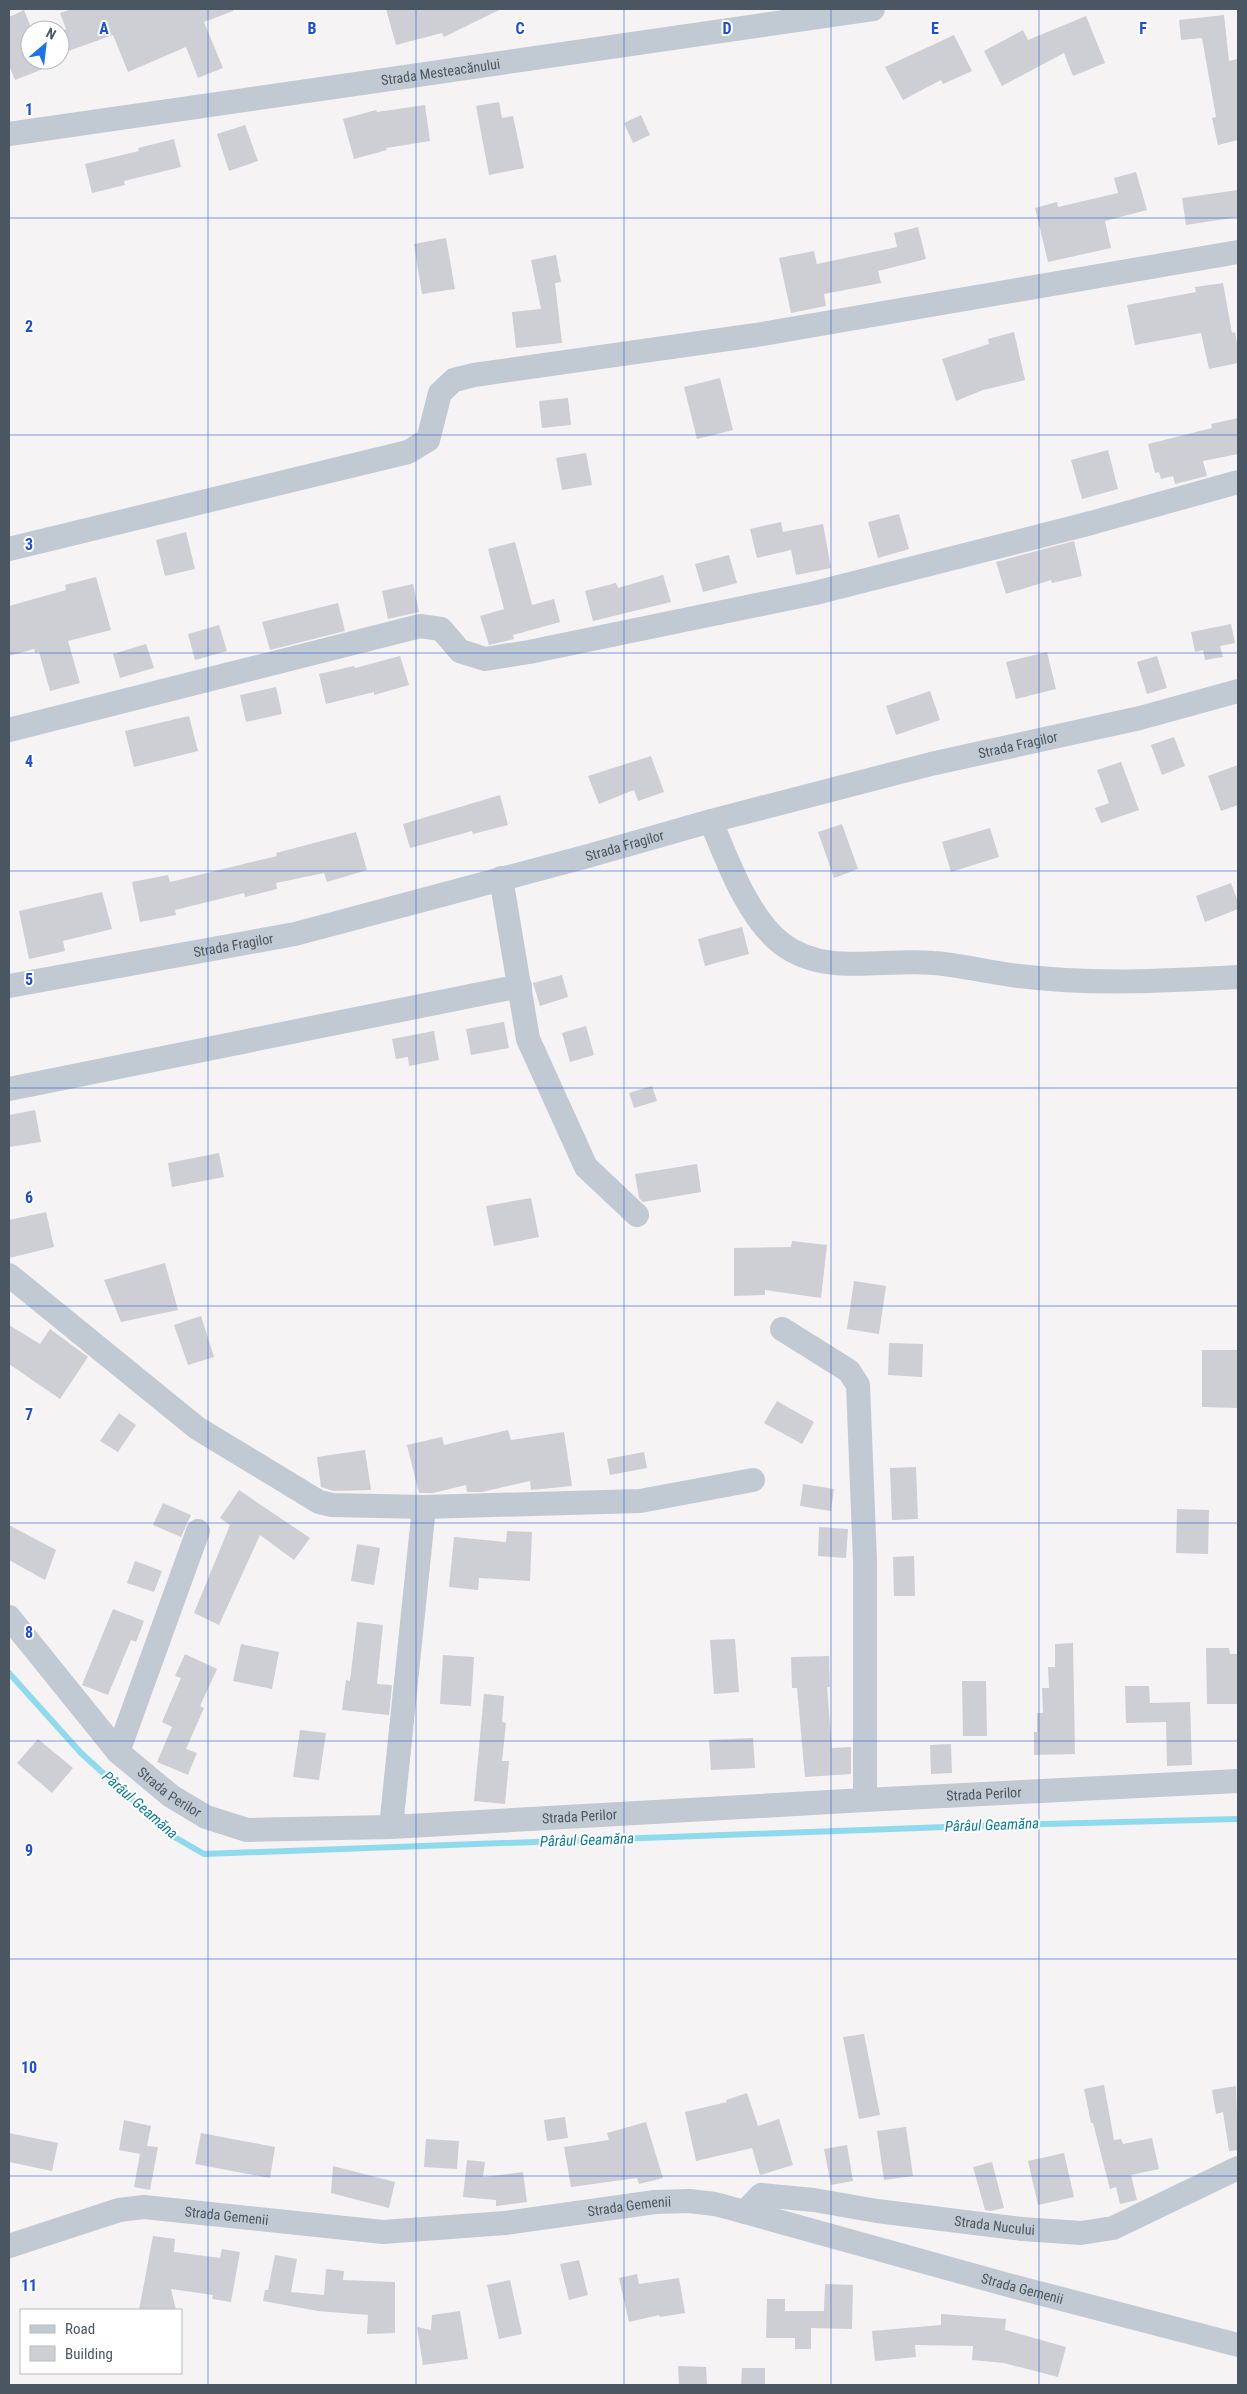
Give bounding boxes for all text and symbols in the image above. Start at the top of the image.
text: A [99,19,109,38]
text: B [308,19,317,38]
text: C [515,19,525,38]
text: D [722,19,732,38]
text: E [931,19,939,38]
text: F [1139,19,1147,38]
north arrow [20,20,70,70]
text: N [44,24,59,43]
street label: Strada Mesteacănului [380,56,501,88]
text: 1 [25,100,33,119]
text: 2 [25,317,33,336]
text: 3 [25,535,33,554]
street label: Strada Fragilor [977,728,1059,761]
text: 4 [25,752,33,771]
street label: Strada Fragilor [584,827,666,864]
street label: Strada Fragilor [192,930,275,960]
text: 5 [25,970,33,989]
text: 6 [25,1188,33,1207]
text: 7 [25,1405,33,1424]
text: 8 [25,1623,33,1642]
street label: Strada Perilor [134,1764,204,1820]
water label: Pârâul Geamăna [99,1767,181,1843]
street label: Strada Perilor [946,1784,1022,1804]
street label: Strada Perilor [541,1806,617,1826]
water label: Pârâul Geamăna [945,1814,1039,1836]
water label: Pârâul Geamăna [540,1829,634,1851]
text: 9 [25,1841,33,1860]
text: 10 [21,2058,37,2077]
street label: Strada Gemenii [586,2194,671,2219]
street label: Strada Gemenii [184,2203,269,2228]
street label: Strada Nucului [953,2213,1035,2238]
street label: Strada Gemenii [980,2270,1065,2307]
text: 11 [21,2276,37,2295]
legend [20,2309,182,2374]
text: Road [65,2320,95,2338]
text: Building [65,2345,113,2363]

